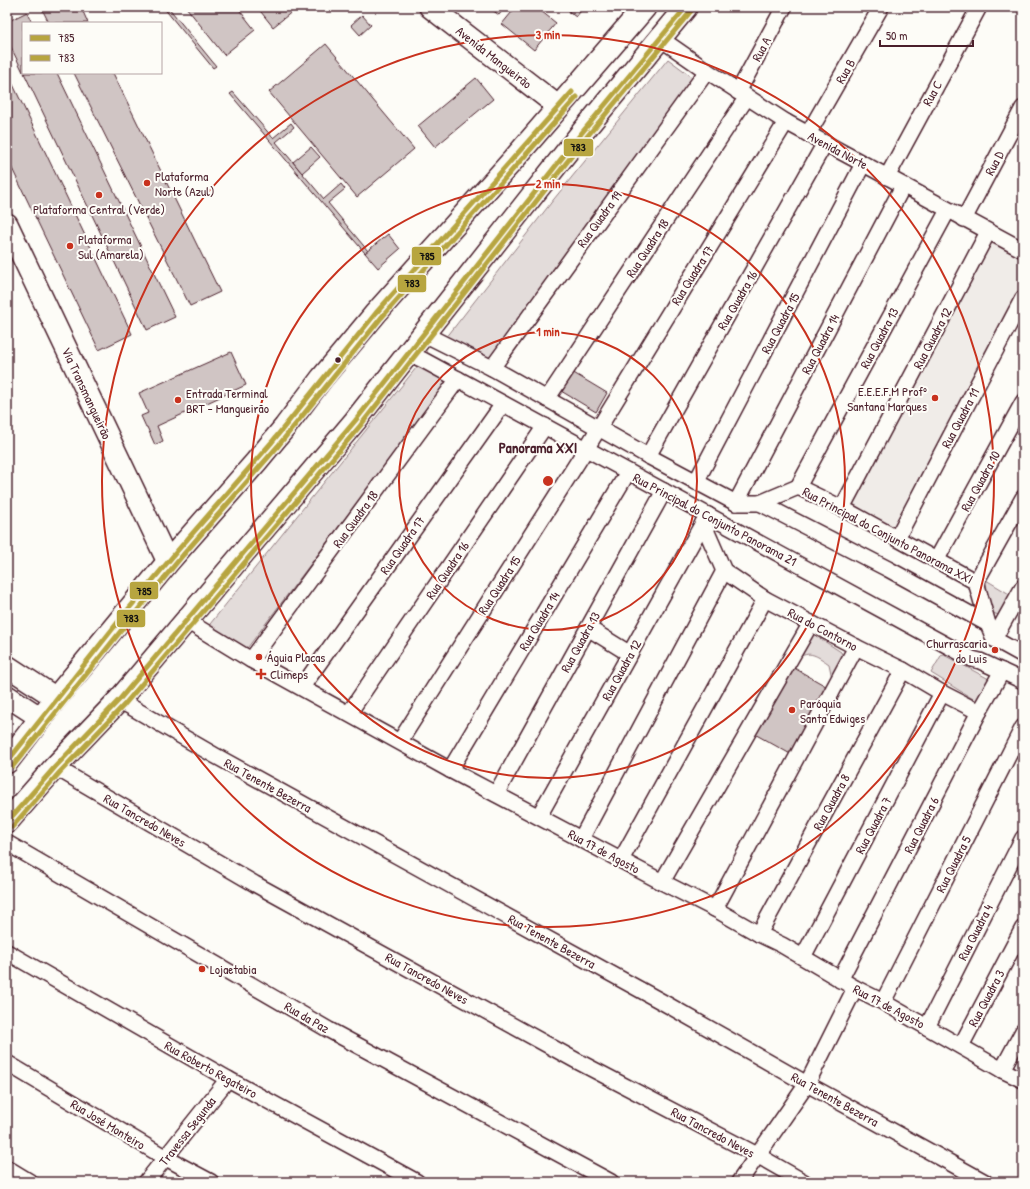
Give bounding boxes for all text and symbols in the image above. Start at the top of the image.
legend [22,22,162,74]
street label: Avenida Mangueirão [452,22,536,92]
scale bar [880,22,973,48]
text: 3 min [536,26,561,43]
text: 50 m [886,27,907,44]
text: 785 [58,29,74,46]
street label: Rua A [747,33,775,65]
text: 783 [58,49,75,66]
street label: Rua B [831,55,859,87]
street label: Rua C [918,77,946,109]
street label: Avenida Norte [805,127,871,173]
line badge: 783 [563,138,594,157]
text: 783 [569,140,586,154]
street label: Rua D [980,147,1008,178]
place label: Plataforma Norte (Azul) [155,167,214,200]
text: 2 min [536,175,561,192]
marker: Plataforma Norte (Azul) [142,178,152,188]
street label: Rua Quadra 19 [572,187,626,251]
marker: Plataforma Central (Verde) [94,190,104,200]
place label: Plataforma Central (Verde) [33,200,165,218]
street label: Rua Quadra 18 [621,215,673,281]
place label: Plataforma Sul (Amarela) [78,230,144,263]
marker: Plataforma Sul (Amarela) [65,241,75,251]
street label: Rua Quadra 17 [667,242,717,308]
line badge: 785 [411,246,442,266]
text: 785 [419,249,435,263]
street label: Rua Quadra 16 [713,267,761,333]
line badge: 783 [397,274,427,293]
text: 783 [403,276,420,290]
street label: Rua Quadra 15 [756,289,804,357]
street label: Rua Quadra 13 [855,304,903,372]
street label: Rua Quadra 12 [908,304,956,372]
street label: Rua Quadra 14 [797,311,843,377]
text: 1 min [536,323,560,340]
street label: Via Transmangueirão [58,344,116,442]
unlabelled marker [333,355,343,365]
place label: E.E.E.F.M Profº Santana Marques [847,382,927,415]
place label: Entrada Terminal BRT - Mangueirão [186,384,269,417]
street label: Rua Quadra 11 [937,385,983,451]
marker: E.E.E.F.M Profº Santana Marques [930,393,940,403]
marker: Entrada Terminal BRT - Mangueirão [173,395,183,405]
district label: Panorama XXI [499,437,577,458]
street label: Rua Quadra 10 [956,447,1004,515]
street label: Rua Principal do Conjunto Panorama 21 [630,468,800,570]
centre of rings [541,474,555,488]
street label: Rua Principal do Conjunto Panorama XXI [800,482,976,588]
street label: Rua Quadra 18 [328,487,382,551]
street label: Rua Quadra 17 [375,512,429,578]
street label: Rua Quadra 16 [421,538,473,602]
street label: Rua Quadra 15 [473,552,525,618]
line badge: 785 [129,581,159,600]
text: 785 [136,584,152,598]
street label: Rua Quadra 14 [514,588,564,654]
street label: Rua do Contorno [785,603,861,655]
street label: Rua Quadra 13 [556,608,604,676]
line badge: 783 [116,609,146,628]
text: 783 [122,611,139,625]
place label: Churrascaria do Luis [926,634,987,667]
street label: Rua Quadra 12 [597,636,645,704]
marker: Churrascaria do Luis [990,645,1000,655]
place label: Águia Placas [267,648,325,666]
marker: Águia Placas [254,652,264,662]
place label: Climeps [270,665,308,683]
marker: Climeps [255,668,267,680]
place label: Paróquia Santa Edwiges [800,694,865,727]
marker: Paróquia Santa Edwiges [787,705,797,715]
street label: Rua Tenente Bezerra [221,753,315,817]
street label: Rua Quadra 8 [808,770,854,833]
street label: Rua Tancredo Neves [101,789,189,851]
street label: Rua Quadra 7 [850,793,896,857]
street label: Rua Quadra 6 [899,794,943,856]
street label: Rua 17 de Agosto [565,825,643,877]
street label: Rua Quadra 5 [931,832,975,896]
street label: Rua Quadra 4 [953,901,997,963]
street label: Rua Tenente Bezerra [505,909,599,973]
street label: Rua Tancredo Neves [382,948,472,1008]
place label: Lojaetabia [210,960,256,978]
marker: Lojaetabia [197,964,207,974]
street label: Rua Quadra 3 [964,966,1009,1030]
street label: Rua 17 de Agosto [850,980,928,1032]
street label: Rua da Paz [281,997,333,1037]
street label: Rua Roberto Regateiro [161,1036,261,1102]
street label: Rua Tenente Bezerra [788,1067,882,1131]
street label: Travessa Segunda [154,1093,220,1169]
street label: Rua José Monteiro [67,1095,149,1153]
street label: Rua Tancredo Neves [668,1102,758,1162]

